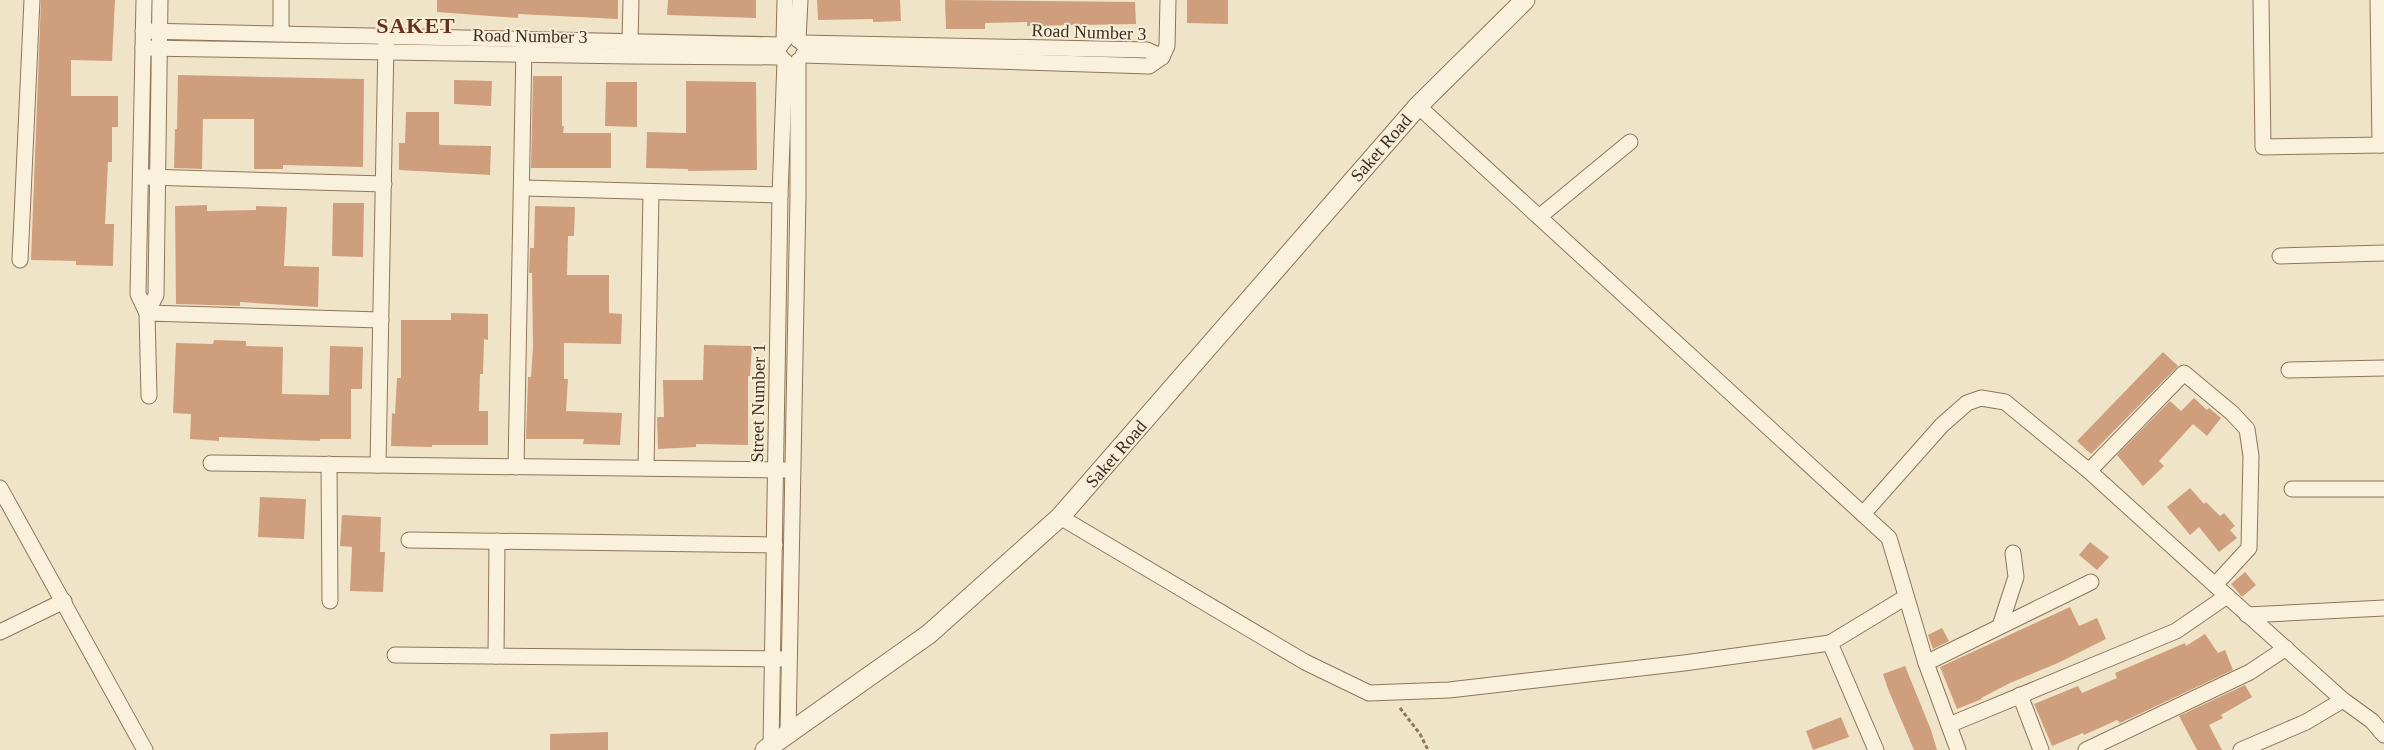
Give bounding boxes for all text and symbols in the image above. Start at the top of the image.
district label: SAKET [376,13,456,38]
street label: Road Number 3 [1031,20,1147,44]
street label: Road Number 3 [472,25,588,47]
street label: Saket Road [1346,110,1416,186]
street label: Street Number 1 [747,343,769,463]
street label: Saket Road [1081,416,1151,492]

